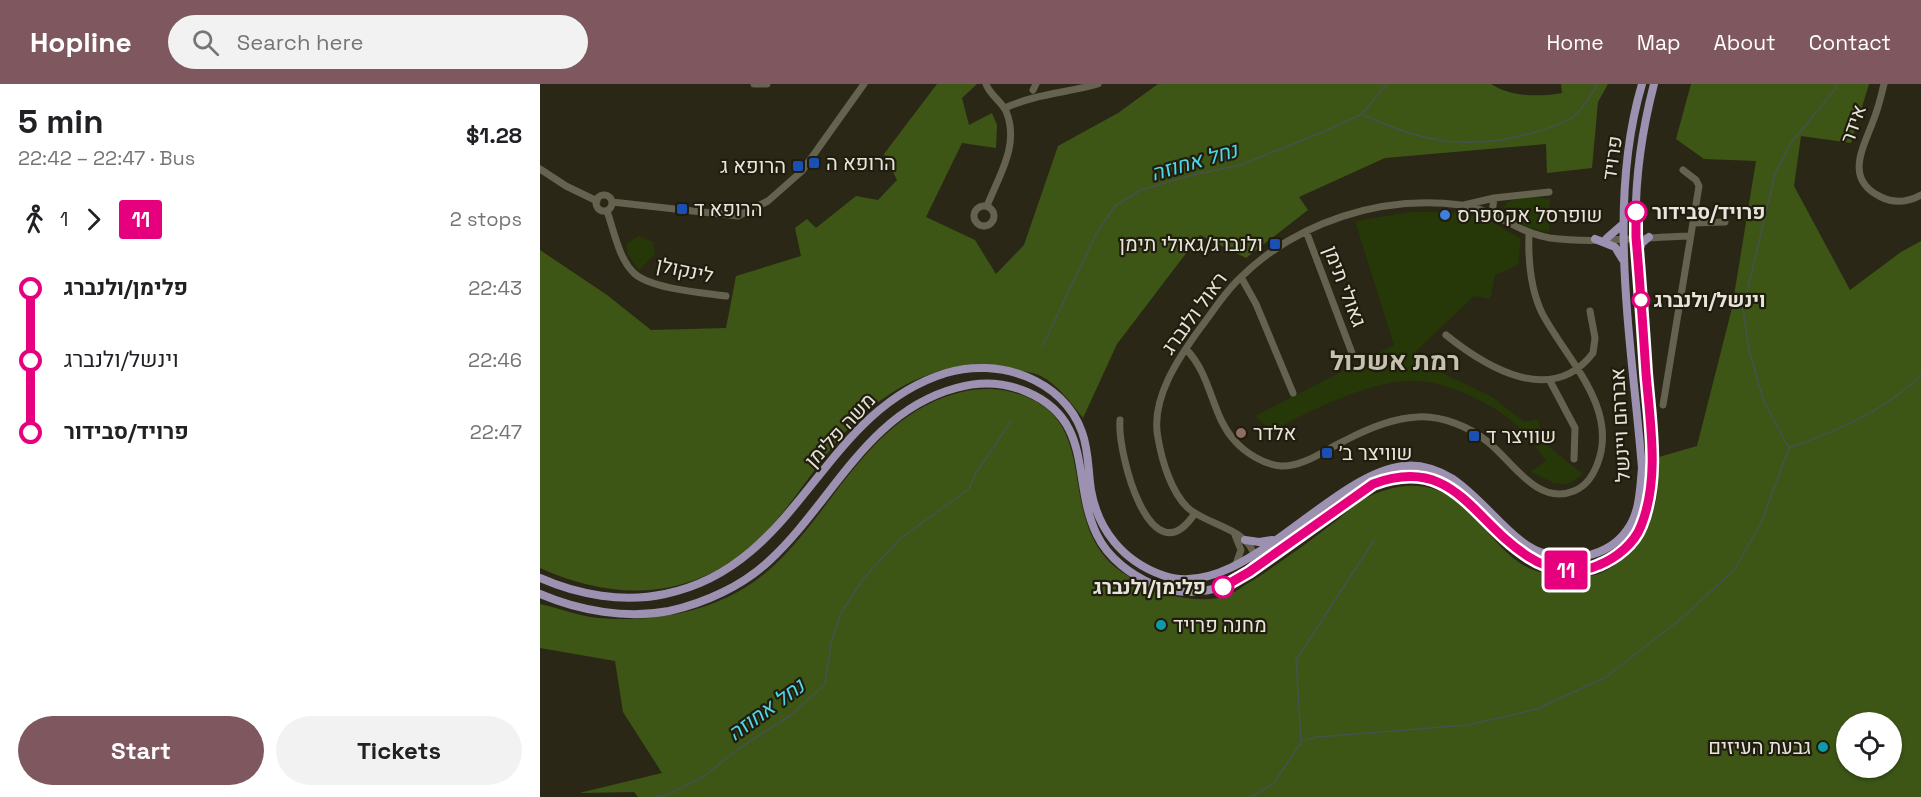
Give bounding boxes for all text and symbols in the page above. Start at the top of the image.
search box [168,15,588,69]
text: Hopline [30,24,132,60]
icon: search [189,26,222,59]
text: Search here [237,28,363,56]
text: Home [1546,29,1604,56]
text: Map [1637,29,1681,56]
text: About [1714,29,1776,56]
text: Contact [1809,29,1891,56]
text: 5 min [18,101,103,143]
street label: אידר [1834,101,1872,147]
text: $1.28 [466,121,522,149]
street label: פרויד [1596,134,1628,182]
water label: נחל אחוזה [1147,136,1242,187]
text: 22:42 – 22:47 · Bus [18,145,195,171]
place label: הרופא ה [826,150,896,176]
place label: הרופא ג [720,153,786,179]
marker: הרופא ה [807,156,821,170]
marker: הרופא ג [791,159,805,173]
place label: הרופא ד [694,196,762,222]
place label: פרויד/סבידור [1652,199,1765,225]
marker: פרויד/סבידור [1625,201,1647,223]
marker: הרופא ד [675,202,689,216]
place label: שופרסל אקספרס [1457,202,1602,228]
icon: walk [18,203,51,236]
icon: forward [77,203,110,236]
text: 1 [60,206,68,232]
text: 11 [131,206,150,233]
text: 2 stops [450,206,522,232]
marker: שופרסל אקספרס [1438,208,1452,222]
place label: ולנברג/גאולי תימן [1119,231,1263,257]
marker: ולנברג/גאולי תימן [1268,237,1282,251]
street label: גאולי תימן [1318,242,1372,330]
street label: לינקולן [654,251,716,289]
street label: ראול ולנברג [1155,267,1233,359]
text: פלימן/ולנברג [64,273,188,301]
text: 22:43 [468,275,522,301]
place label: וינשל/ולנברג [1654,287,1766,313]
marker: וינשל/ולנברג [1632,291,1650,309]
district label: רמת אשכול [1330,344,1460,378]
text: וינשל/ולנברג [64,345,179,373]
text: 22:46 [468,347,522,373]
street label: אברהם ויינשל [1604,367,1636,483]
street label: משה פלימן [799,387,881,473]
text: פרויד/סבידור [64,417,189,445]
text: 22:47 [470,419,522,445]
place label: אלדר [1253,420,1296,446]
place label: שוויצר ד [1486,423,1556,449]
marker: אלדר [1234,426,1248,440]
marker: שוויצר ד [1467,429,1481,443]
place label: שוויצר ב׳ [1339,440,1412,466]
marker: שוויצר ב׳ [1320,446,1334,460]
line badge: 11 [1539,550,1593,590]
text: 11 [1557,557,1575,584]
place label: פלימן/ולנברג [1093,574,1206,600]
marker: פלימן/ולנברג [1212,576,1234,598]
place label: מחנה פרויד [1173,612,1267,638]
marker: מחנה פרויד [1154,618,1168,632]
water label: נחל אחוזה [722,672,811,747]
map controls [1836,712,1902,778]
button: locate [1836,712,1902,778]
button: Start [18,716,264,785]
button: Tickets [276,716,522,785]
place label: גבעת העיזים [1708,734,1811,760]
marker: גבעת העיזים [1816,740,1830,754]

